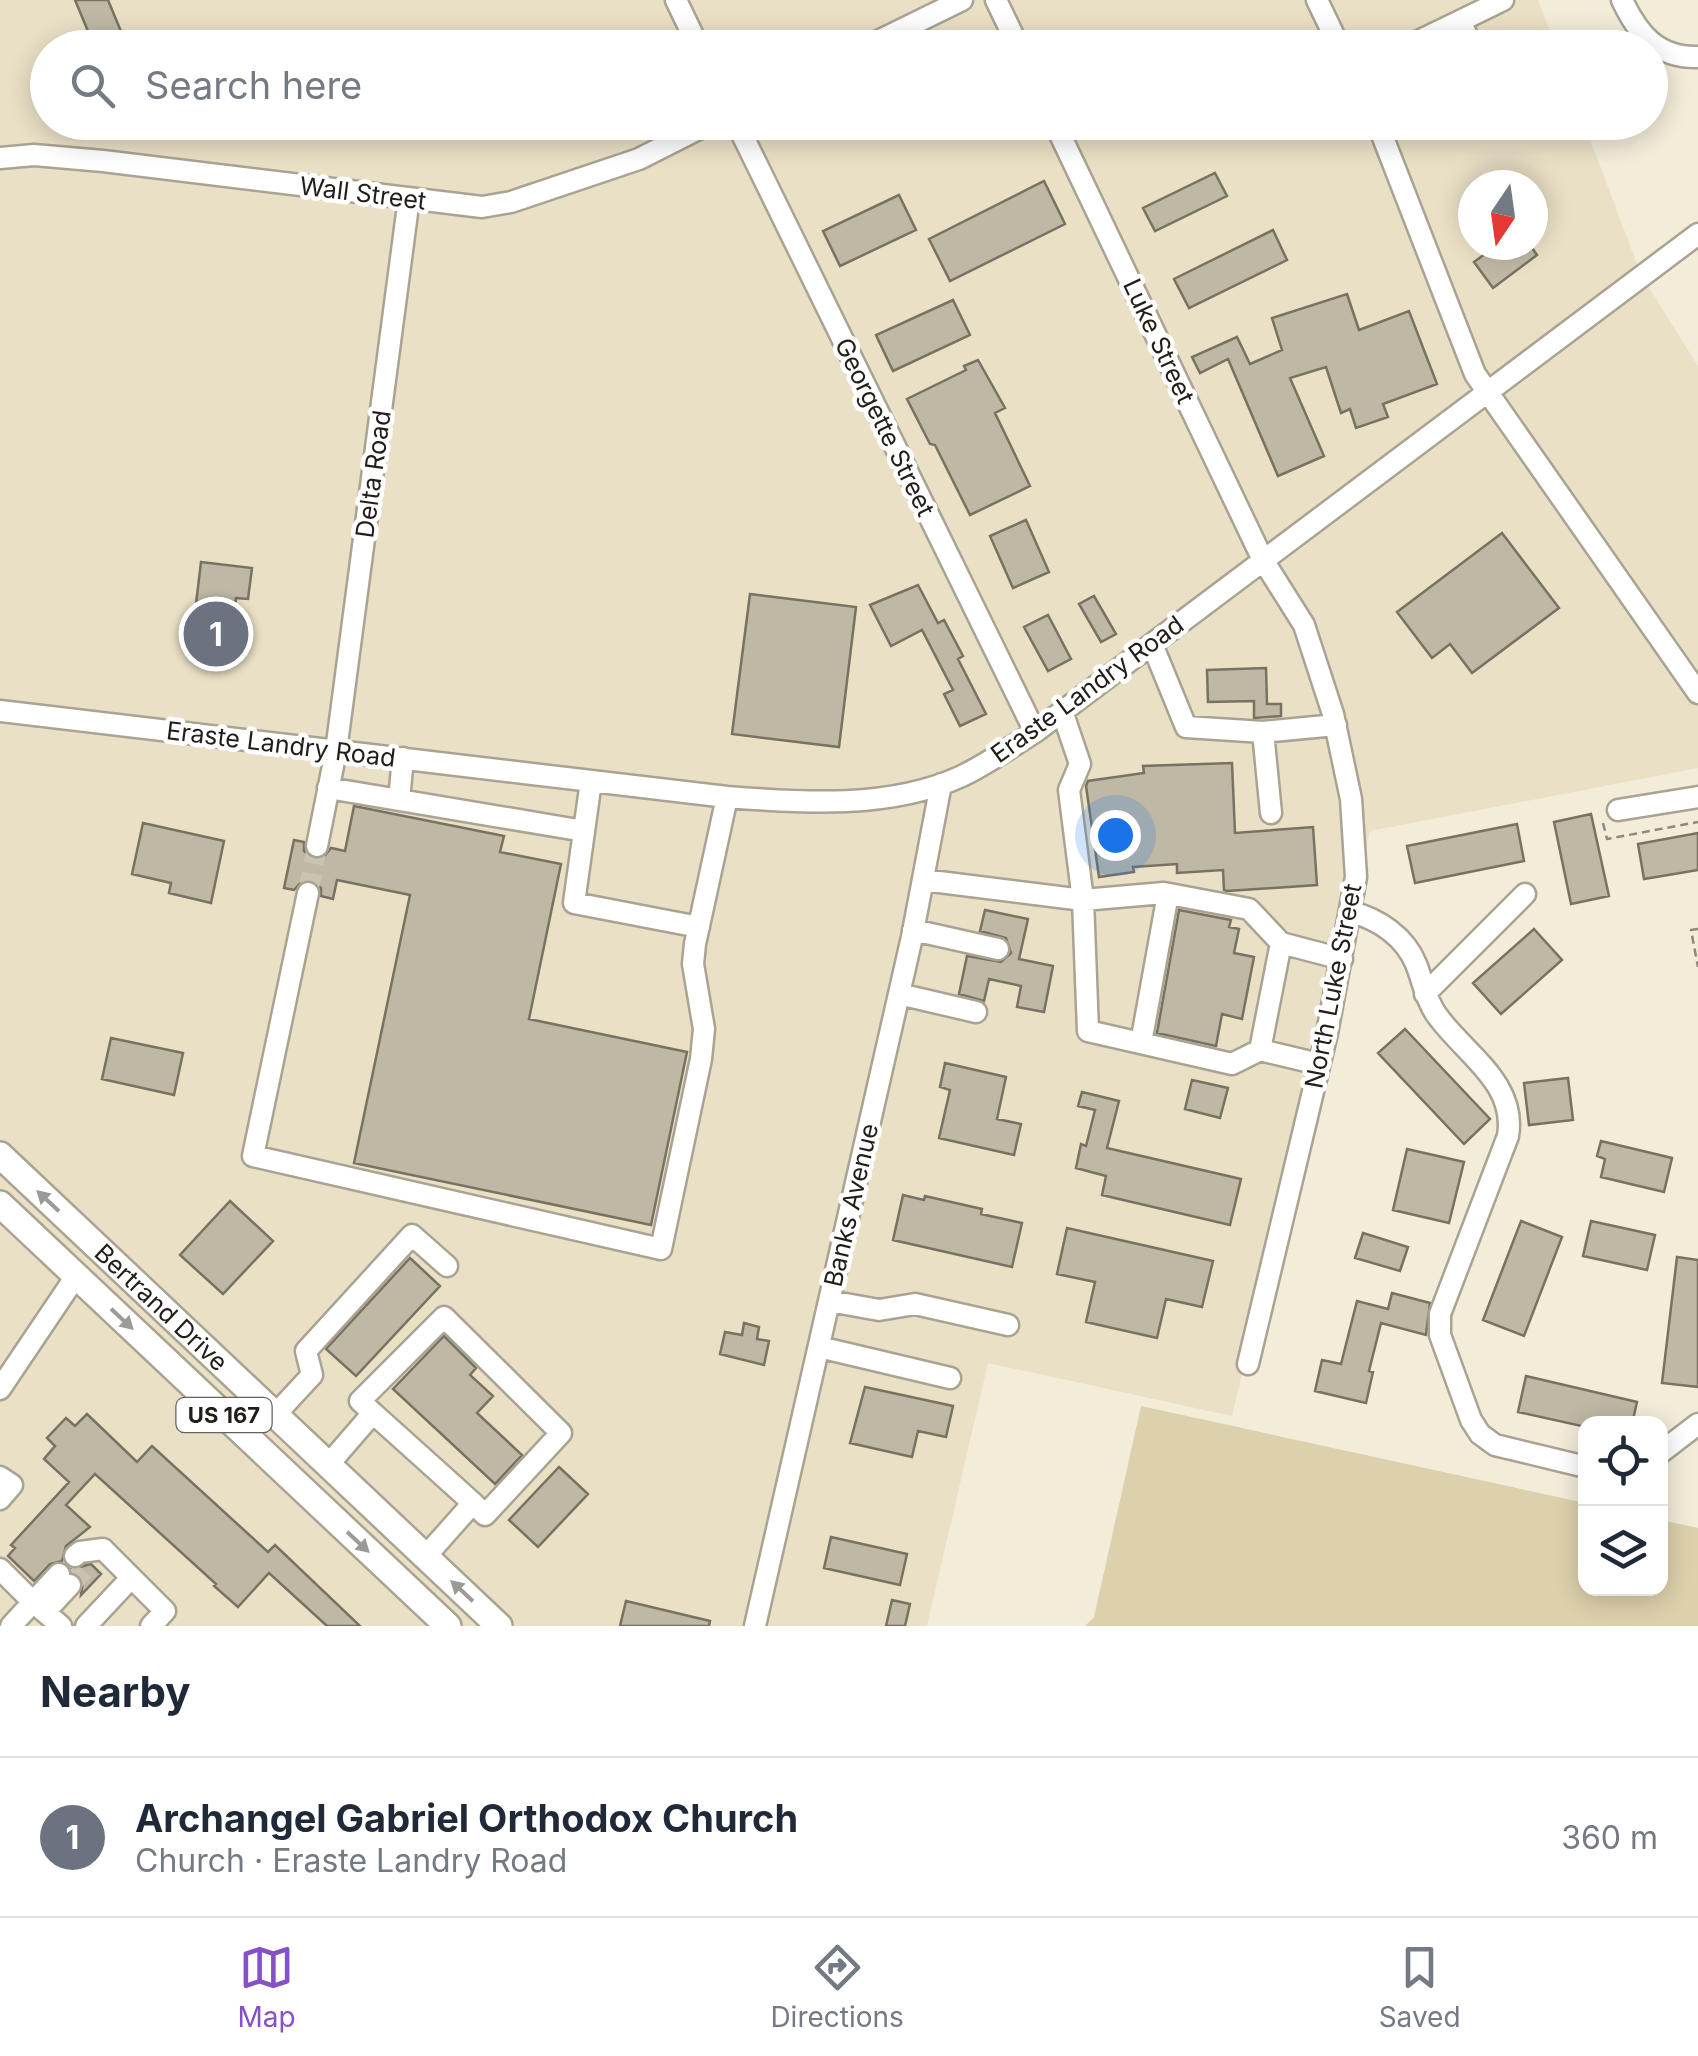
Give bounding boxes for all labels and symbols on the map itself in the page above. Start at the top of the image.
street label: Wall Street [298,170,428,216]
north arrow [1458,170,1548,260]
street label: Luke Street [1117,274,1201,408]
street label: Georgette Street [829,333,941,521]
street label: Delta Road [349,408,397,540]
pin: 1 [184,596,248,672]
street label: Eraste Landry Road [985,609,1189,769]
street label: Eraste Landry Road [165,715,397,773]
your location [1090,810,1141,861]
street label: North Luke Street [1298,881,1368,1091]
street label: Banks Avenue [818,1120,884,1290]
one-way arrow [37,1190,61,1213]
street label: Bertrand Drive [89,1238,234,1377]
one-way arrow [109,1307,133,1330]
road number: US 167 [176,1398,272,1432]
one-way arrow [346,1530,370,1553]
one-way arrow [450,1580,474,1603]

